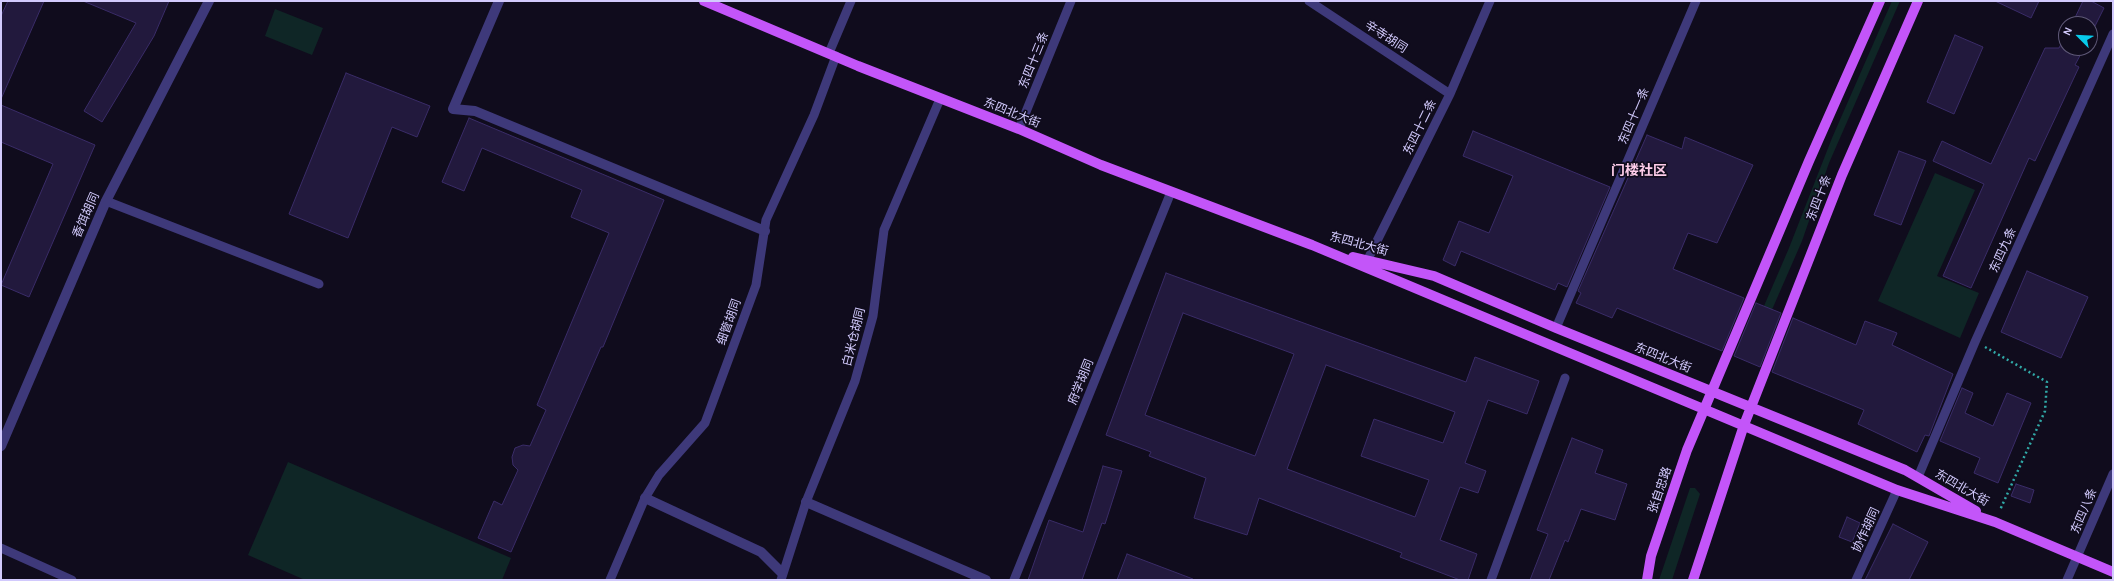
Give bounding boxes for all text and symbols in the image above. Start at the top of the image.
north arrow [2058,16,2098,56]
street label: 辛寺胡同 [1362,18,1410,56]
text: N [2061,26,2074,37]
street label: 东四十三条 [1016,29,1052,91]
street label: 东四十一条 [1616,86,1652,146]
street label: 东四北大街 [981,95,1043,131]
street label: 东四十二条 [1400,97,1440,157]
district label: 门楼社区 [1611,163,1667,179]
street label: 东四十条 [1804,173,1834,223]
street label: 香饵胡同 [70,190,102,240]
street label: 东四九条 [1987,225,2019,275]
street label: 东四北大街 [1328,229,1390,259]
street label: 细管胡同 [714,297,744,347]
street label: 白米仓胡同 [840,306,868,368]
street label: 东四北大街 [1632,340,1694,376]
street label: 府学胡同 [1065,357,1097,407]
street label: 张自忠路 [1645,465,1675,515]
street label: 东四北大街 [1932,467,1992,509]
street label: 东四八条 [2068,486,2100,536]
street label: 协作胡同 [1849,505,1883,555]

